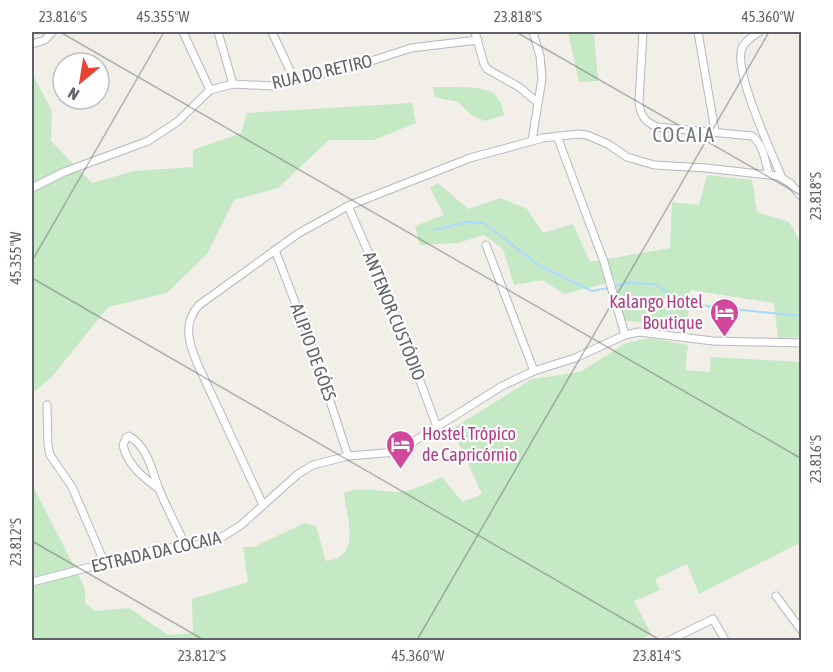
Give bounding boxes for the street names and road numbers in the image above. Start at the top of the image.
street label: RUA DO RETIRO [270,50,374,93]
street label: ANTENOR CUSTÓDIO [359,248,430,383]
street label: ALIPIO DE GÓES [286,300,341,404]
street label: ESTRADA DA COCAIA [89,526,223,577]

